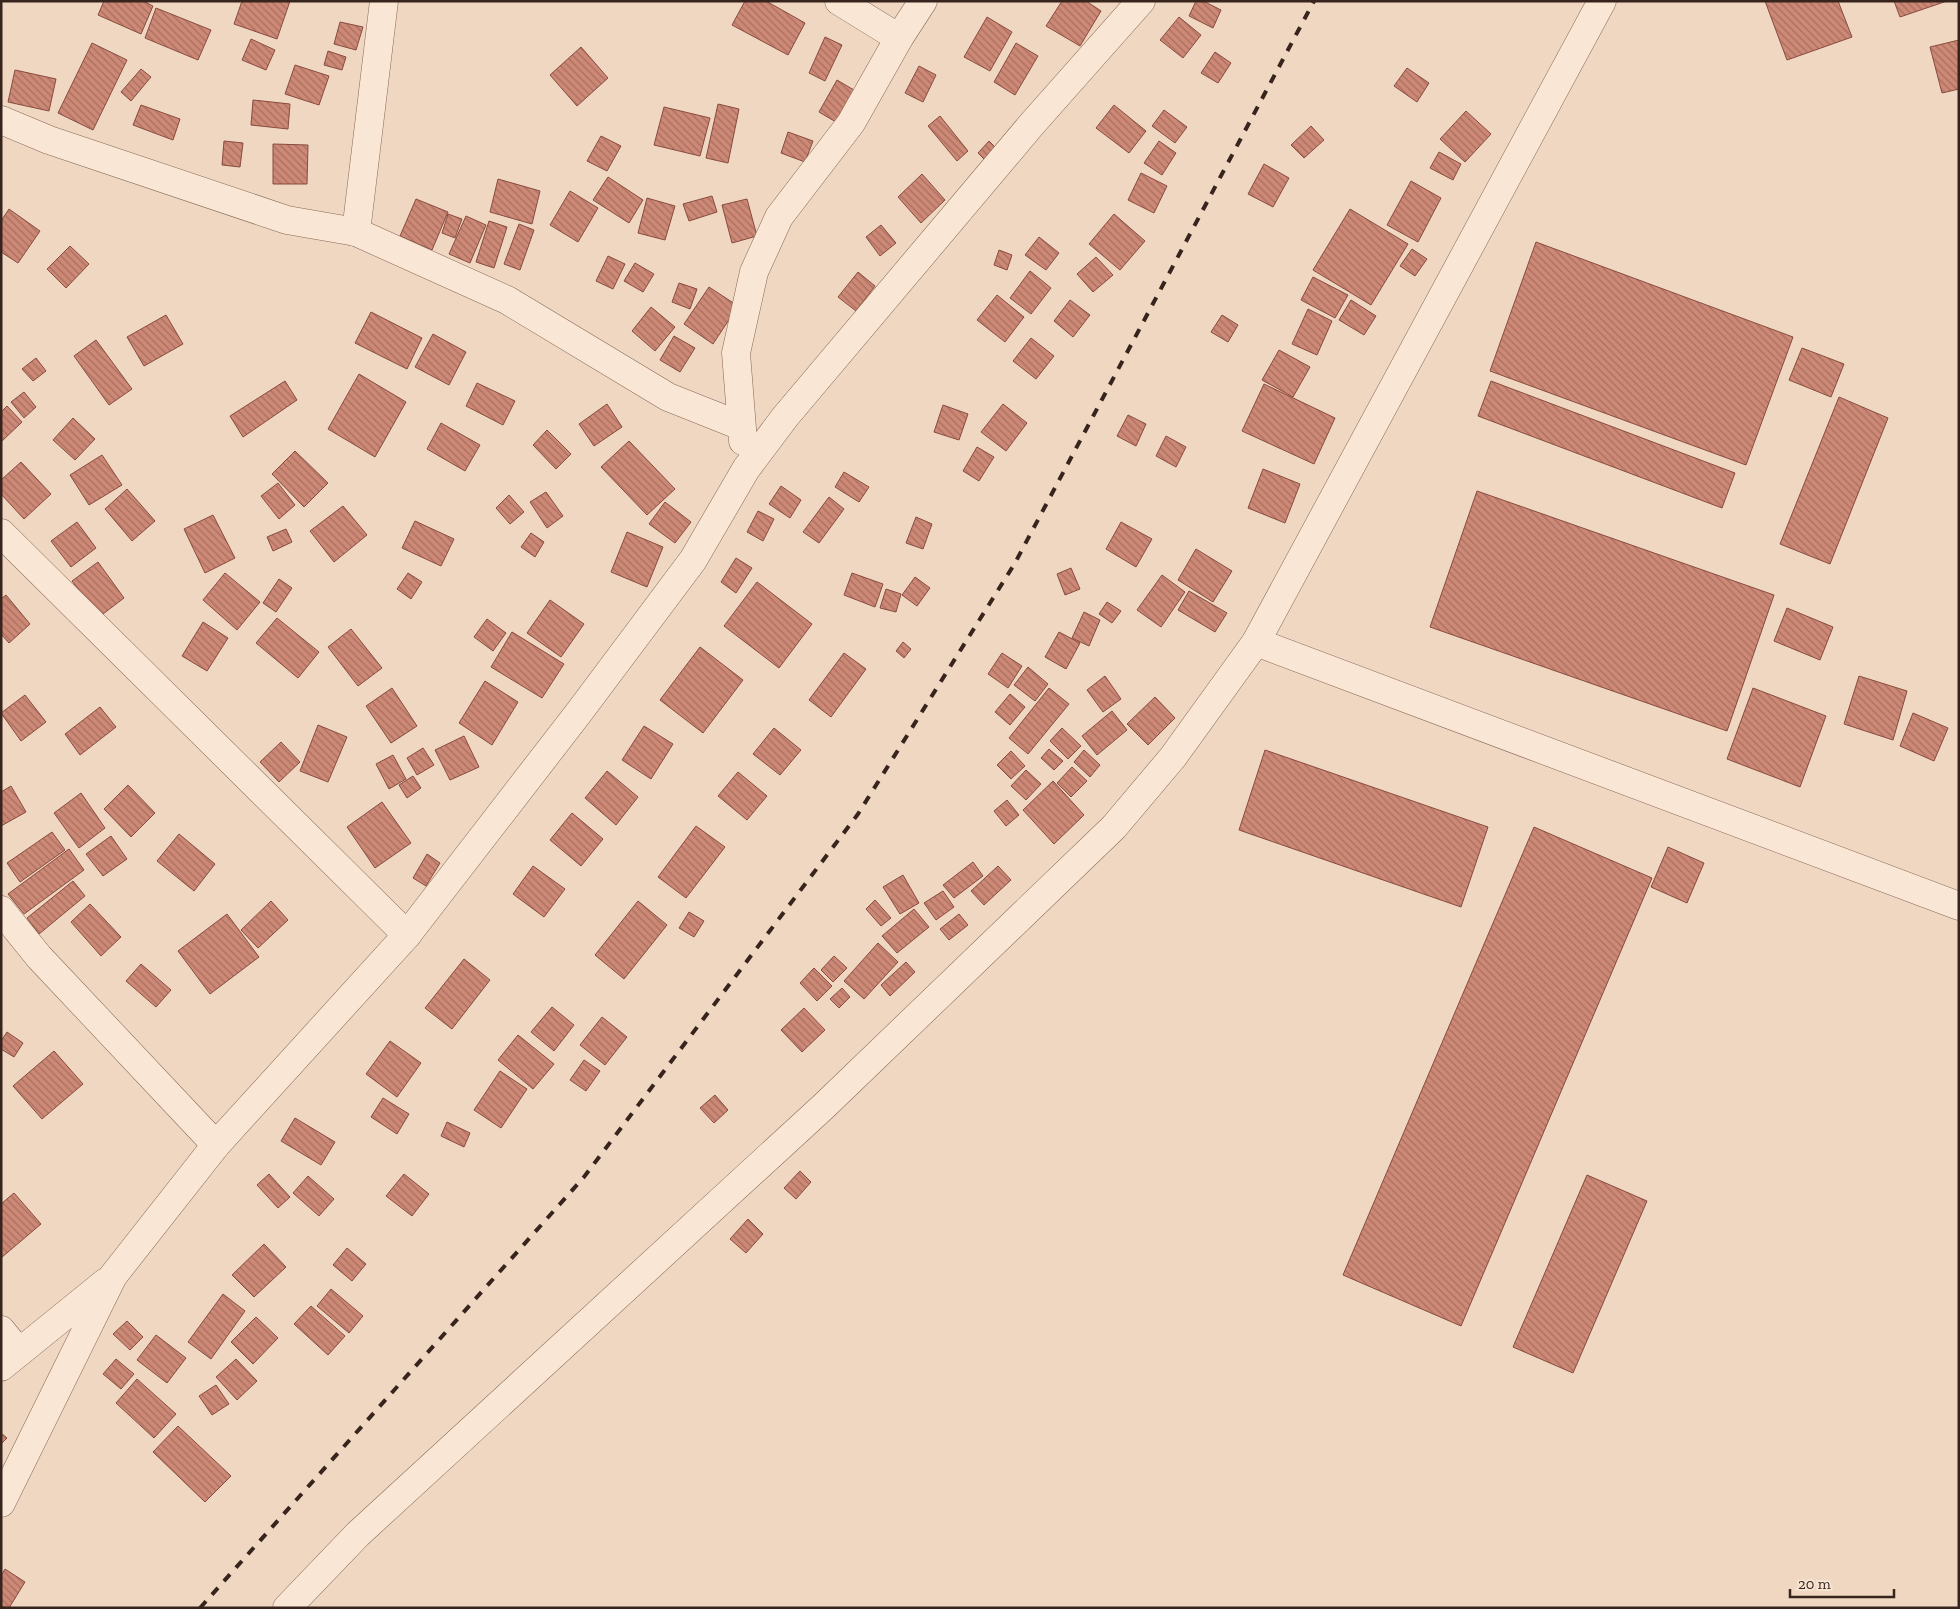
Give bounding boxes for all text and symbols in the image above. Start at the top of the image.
scale bar [1790,1566,1894,1598]
text: 20 m [1798,1575,1831,1593]

